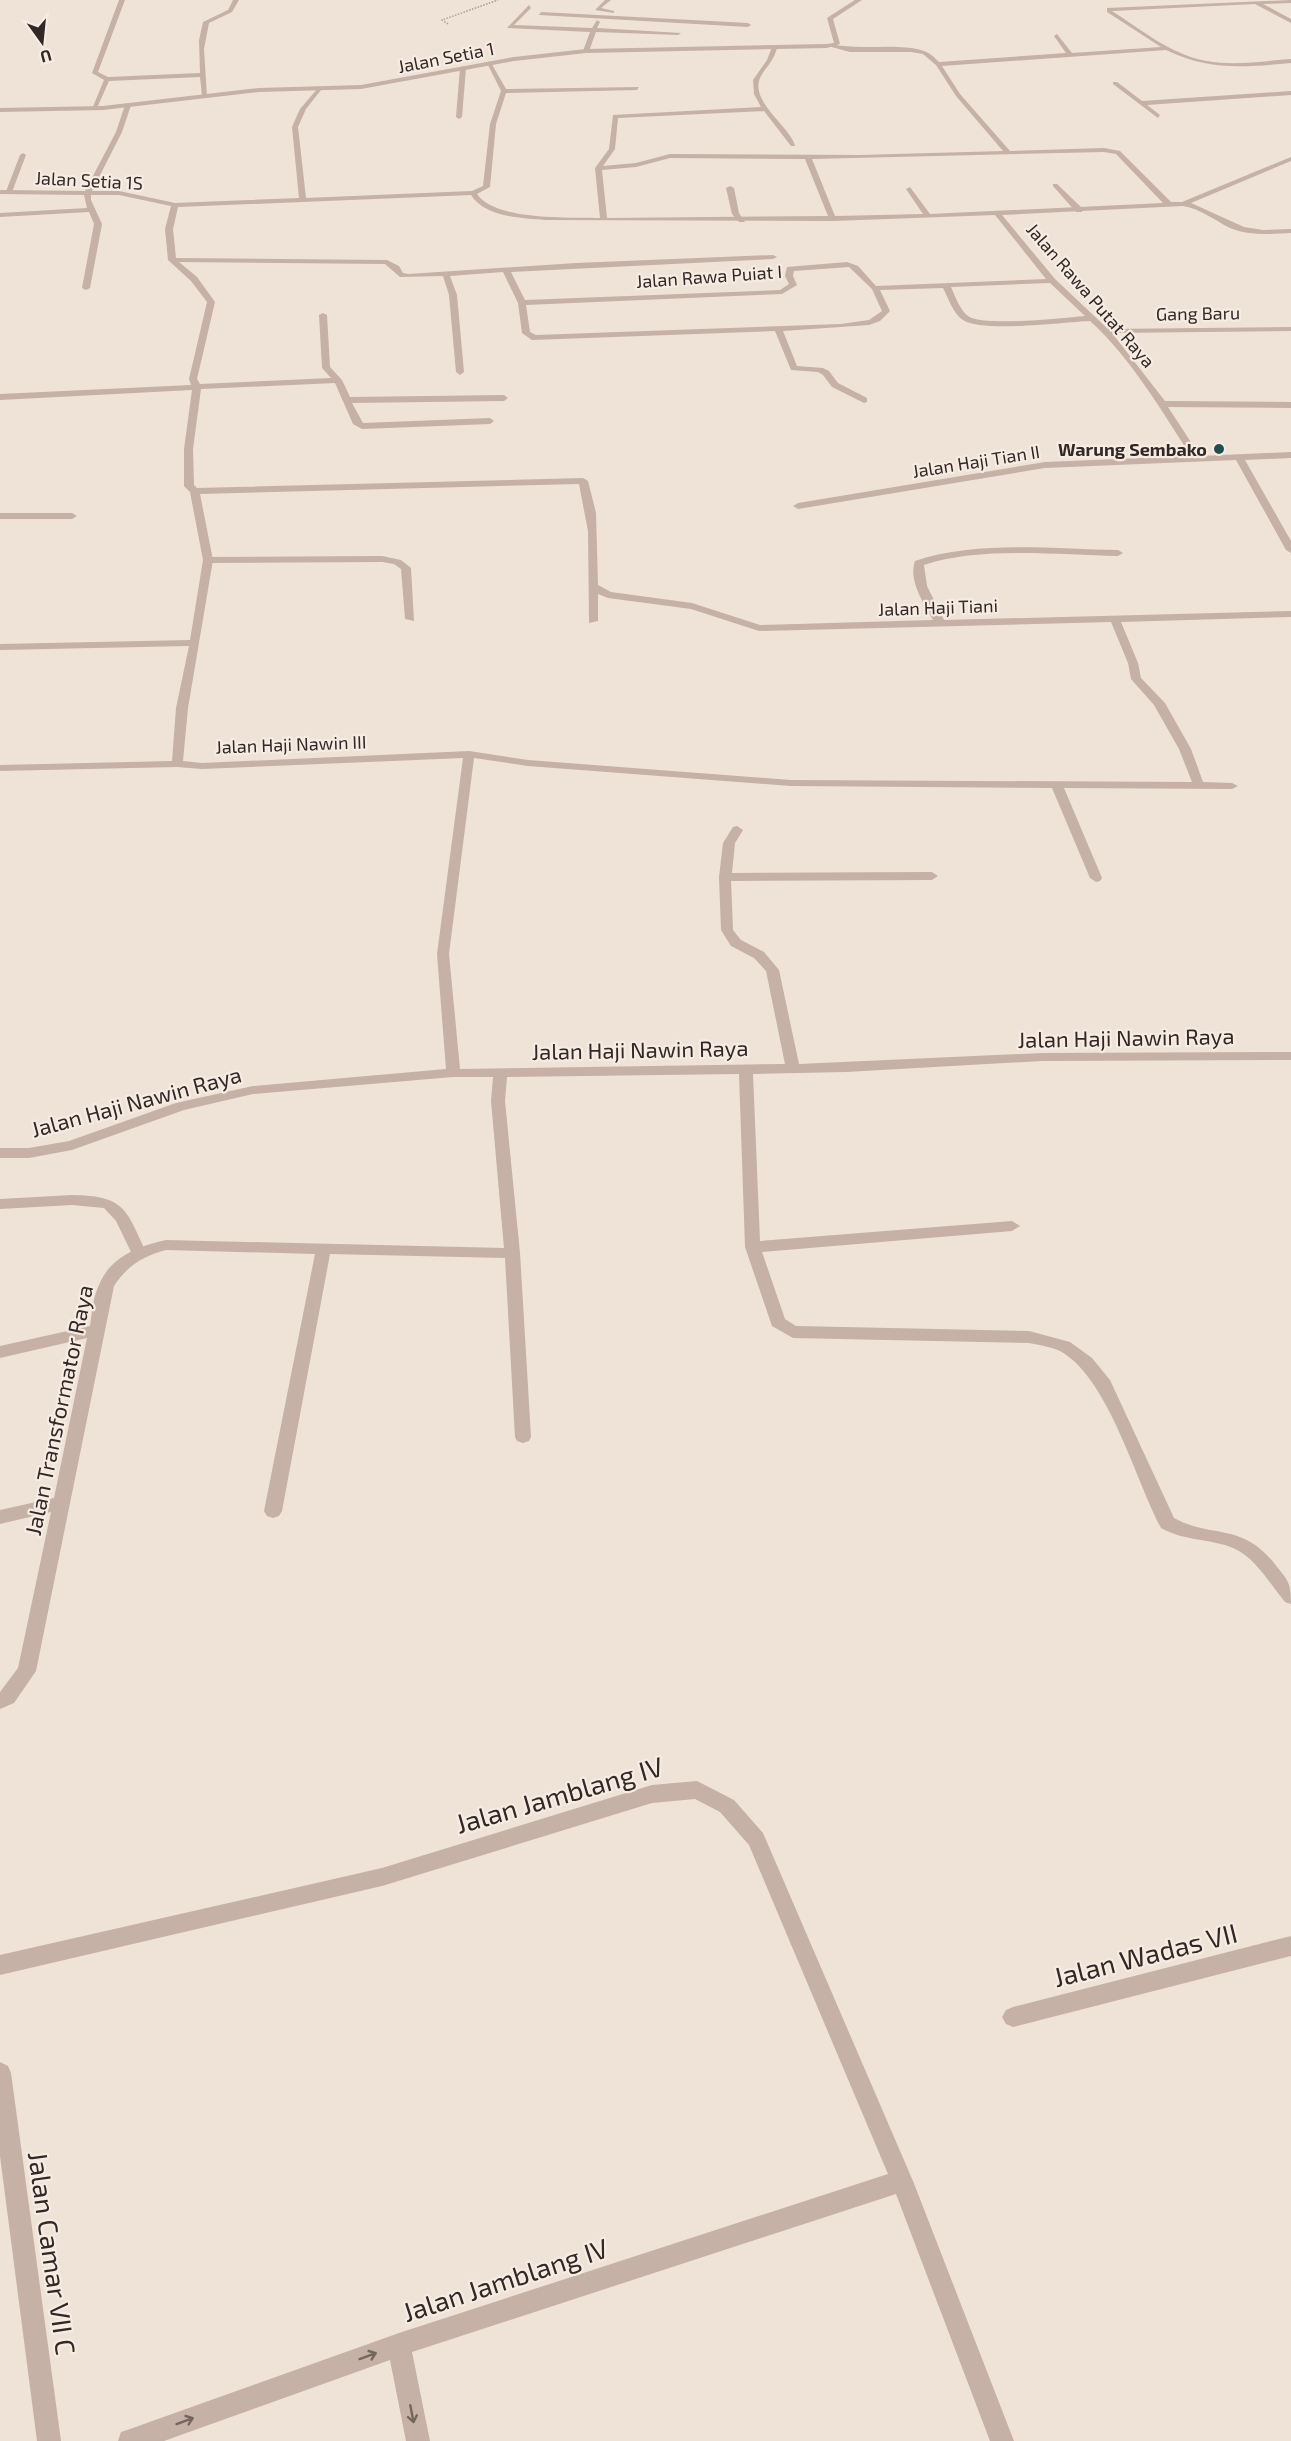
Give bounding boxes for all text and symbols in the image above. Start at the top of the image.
north arrow [12,12,72,72]
street label: Jalan Setia 1 [396,37,496,77]
text: U [38,46,54,68]
street label: Jalan Setia 1S [35,166,143,194]
street label: Jalan Rawa Putat Raya [1022,218,1160,372]
street label: Jalan Rawa Puiat I [635,260,783,292]
street label: Gang Baru [1156,301,1240,325]
place label: Warung Sembako [1058,438,1207,460]
street label: Jalan Haji Tian II [911,440,1041,482]
marker: Warung Sembako [1212,442,1226,456]
street label: Jalan Haji Tiani [878,594,998,620]
street label: Jalan Haji Nawin III [215,730,367,758]
street label: Jalan Haji Nawin Raya [1017,1022,1235,1053]
street label: Jalan Haji Nawin Raya [531,1034,749,1065]
street label: Jalan Haji Nawin Raya [28,1060,244,1143]
street label: Jalan Transformator Raya [19,1282,97,1538]
street label: Jalan Jamblang IV [452,1749,667,1840]
street label: Jalan Wadas VII [1050,1916,1240,1992]
street label: Jalan Camar VII C [23,2149,83,2357]
street label: Jalan Jamblang IV [398,2231,612,2328]
one-way arrow [359,2350,377,2361]
one-way arrow [407,2403,418,2423]
one-way arrow [175,2415,194,2426]

